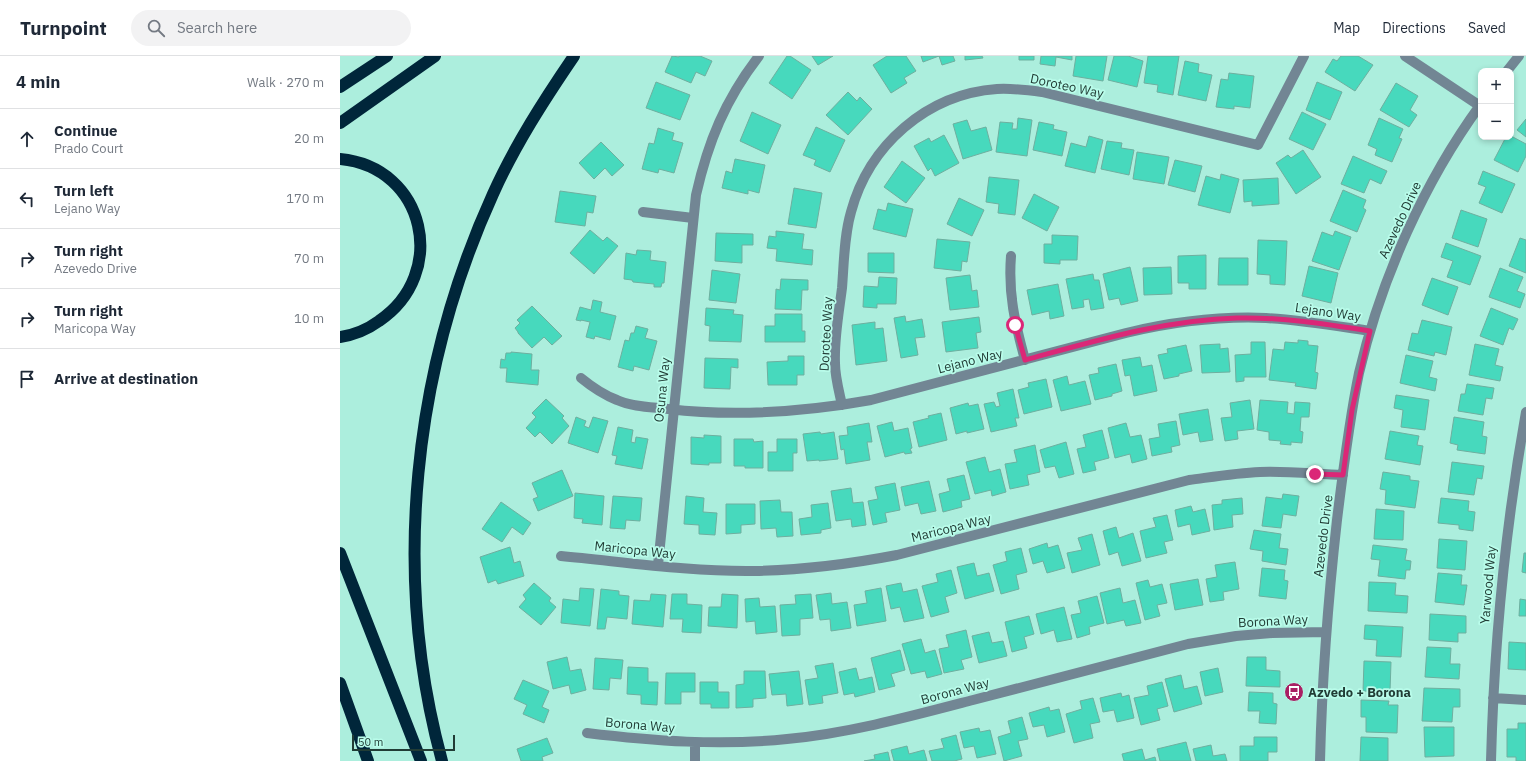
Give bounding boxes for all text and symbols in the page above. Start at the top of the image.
search box [131,10,411,46]
text: Turnpoint [20,16,107,40]
icon: search [145,17,167,39]
text: Search here [177,18,257,37]
text: Map [1333,19,1360,37]
text: Directions [1382,19,1446,37]
text: Saved [1468,19,1506,37]
map controls [1478,68,1514,140]
button: + [1478,68,1514,104]
street label: Doroteo Way [1029,70,1106,102]
text: 4 min [16,71,60,93]
text: Walk · 270 m [247,74,324,91]
button: − [1478,104,1514,140]
text: Continue [54,121,118,140]
icon: ahead [16,128,38,150]
text: 20 m [294,130,324,147]
text: Prado Court [54,140,123,157]
street label: Azevedo Drive [1375,179,1425,261]
text: Turn left [54,181,114,200]
icon: left [16,188,38,210]
text: 170 m [286,190,324,207]
text: Lejano Way [54,200,120,217]
text: Turn right [54,241,123,260]
icon: right [16,248,38,270]
text: 70 m [294,250,324,267]
text: Azevedo Drive [54,260,137,277]
street label: Doroteo Way [816,296,836,372]
street label: Lejano Way [1294,299,1362,325]
text: Turn right [54,301,123,320]
icon: right [16,308,38,330]
text: 10 m [294,310,324,327]
route start [1006,316,1024,334]
text: Maricopa Way [54,320,136,337]
street label: Lejano Way [936,345,1005,377]
street label: Osuna Way [650,356,674,423]
icon: arrive [16,368,38,390]
text: Arrive at destination [54,369,198,388]
route end [1306,465,1324,483]
street label: Azevedo Drive [1310,494,1336,578]
street label: Maricopa Way [909,510,993,546]
street label: Maricopa Way [594,537,677,563]
street label: Yarwood Way [1476,545,1500,625]
street label: Borona Way [1238,611,1309,631]
street label: Borona Way [919,674,991,708]
bus stop icon: Azvedo + Borona [1283,681,1305,703]
place label: Azvedo + Borona [1308,684,1411,701]
street label: Borona Way [604,713,676,737]
scale bar [352,733,455,752]
text: 50 m [358,735,383,749]

